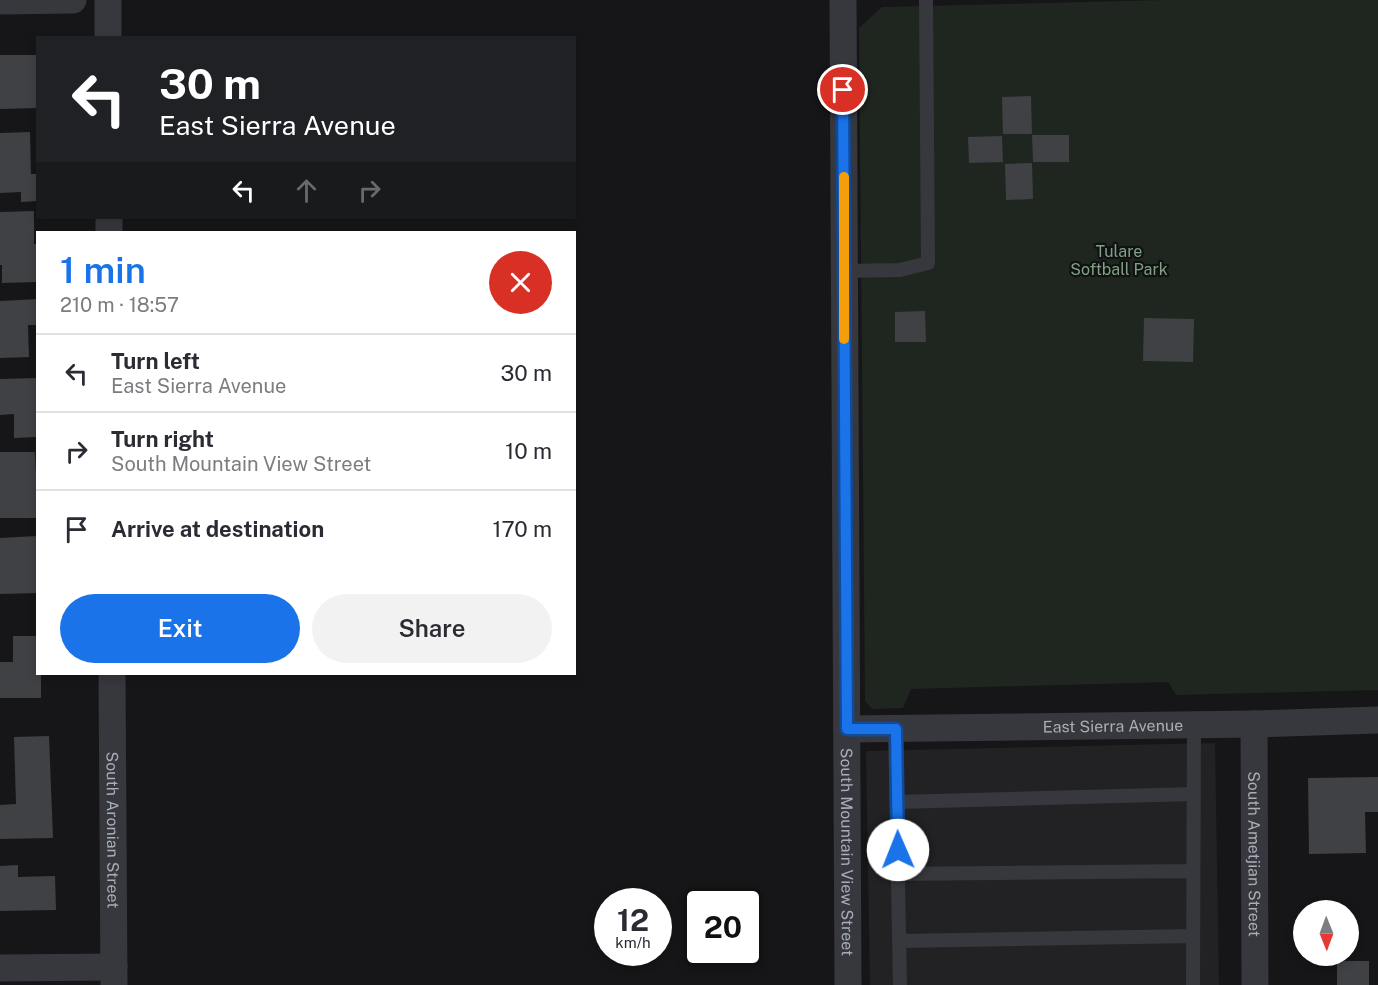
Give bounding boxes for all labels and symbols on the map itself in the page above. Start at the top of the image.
pin [817,64,868,115]
park label: Tulare Softball Park [1070,242,1168,279]
street label: East Sierra Avenue [1043,715,1183,736]
street label: South Mountain View Street [837,748,857,956]
street label: South Aronian Street [103,751,123,909]
street label: South Ametjian Street [1245,771,1264,937]
position arrow [866,818,930,882]
speed limit sign: 20 [684,888,762,966]
north arrow [1293,900,1359,966]

